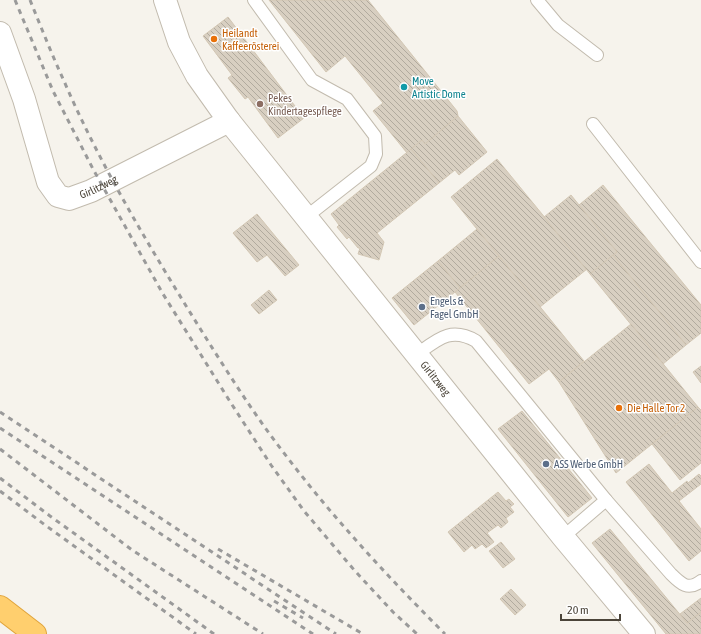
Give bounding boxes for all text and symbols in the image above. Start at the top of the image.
place label: Heilandt Kaffeerösterei [222,27,279,52]
marker: Heilandt Kaffeerösterei [209,34,219,44]
place label: Move Artistic Dome [412,75,466,100]
marker: Move Artistic Dome [399,82,409,92]
place label: Pekes Kindertagespflege [268,92,342,117]
marker: Pekes Kindertagespflege [255,99,265,109]
street label: Girlitzweg [78,173,119,201]
place label: Engels & Fagel GmbH [430,295,479,320]
marker: Engels & Fagel GmbH [417,302,427,312]
street label: Girlitzweg [418,359,453,398]
place label: Die Halle Tor 2 [627,402,685,414]
marker: Die Halle Tor 2 [614,403,624,413]
place label: ASS Werbe GmbH [554,458,623,470]
marker: ASS Werbe GmbH [541,459,551,469]
scale bar [561,596,620,622]
text: 20 m [567,603,589,617]

